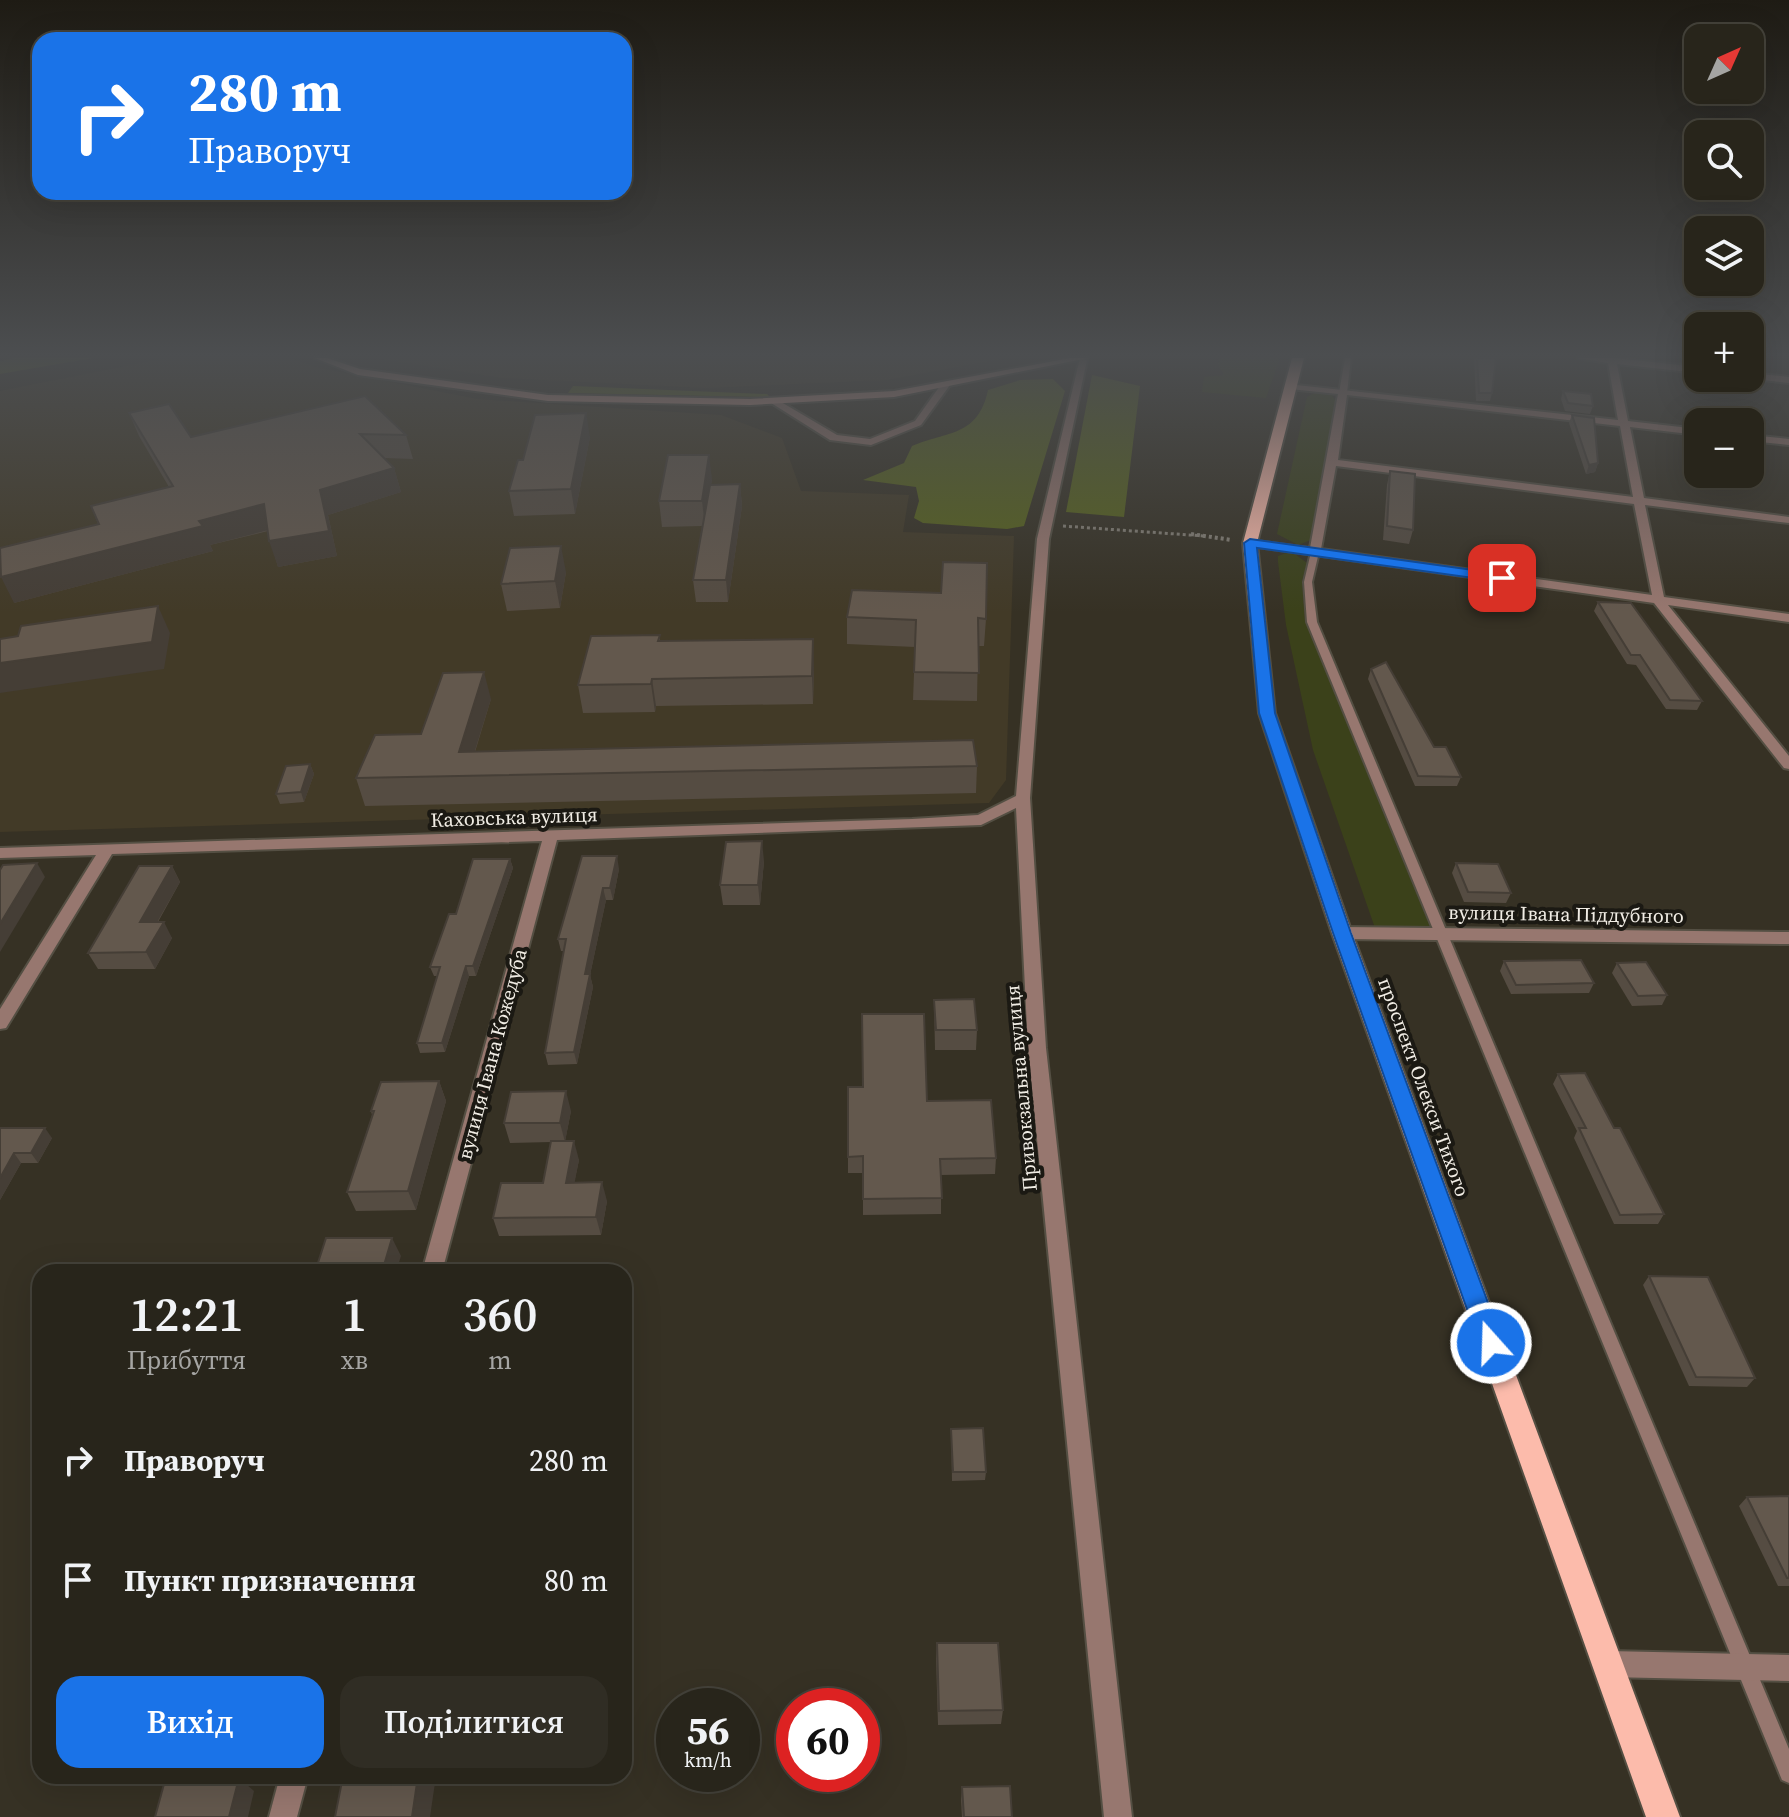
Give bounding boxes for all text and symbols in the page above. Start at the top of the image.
north arrow [1684,24,1764,104]
map controls [1684,24,1764,488]
text: 280 m [188,53,342,130]
icon: right [56,64,160,168]
button: search [1684,120,1764,200]
text: Праворуч [188,126,351,175]
button: layers [1684,216,1764,296]
button: + [1684,312,1764,392]
button: − [1684,408,1764,488]
pin [1468,544,1536,612]
icon: arrive [1480,556,1524,600]
street label: Каховська вулиця [430,800,598,834]
street label: вулиця Івана Піддубного [1448,898,1684,930]
street label: вулиця Івана Кожедуба [450,945,534,1163]
street label: проспект Олекси Тихого [1371,973,1477,1201]
street label: Привокзальна вулиця [998,984,1044,1192]
text: 12:21 [129,1281,243,1347]
text: 1 [342,1281,367,1347]
text: 360 [462,1281,537,1347]
position arrow [1449,1301,1533,1385]
text: Прибуття [127,1342,246,1378]
text: хв [341,1342,368,1378]
text: m [488,1342,512,1378]
icon: right [56,1438,100,1482]
text: Праворуч [124,1440,265,1481]
text: 280 m [529,1440,608,1481]
icon: arrive [56,1558,100,1602]
text: Пункт призначення [124,1560,416,1601]
text: 80 m [544,1560,608,1601]
button: Вихід [56,1676,324,1768]
button: Поділитися [340,1676,608,1768]
speed limit sign: 60 [776,1688,880,1792]
text: 56 [686,1703,730,1757]
text: km/h [684,1746,732,1774]

